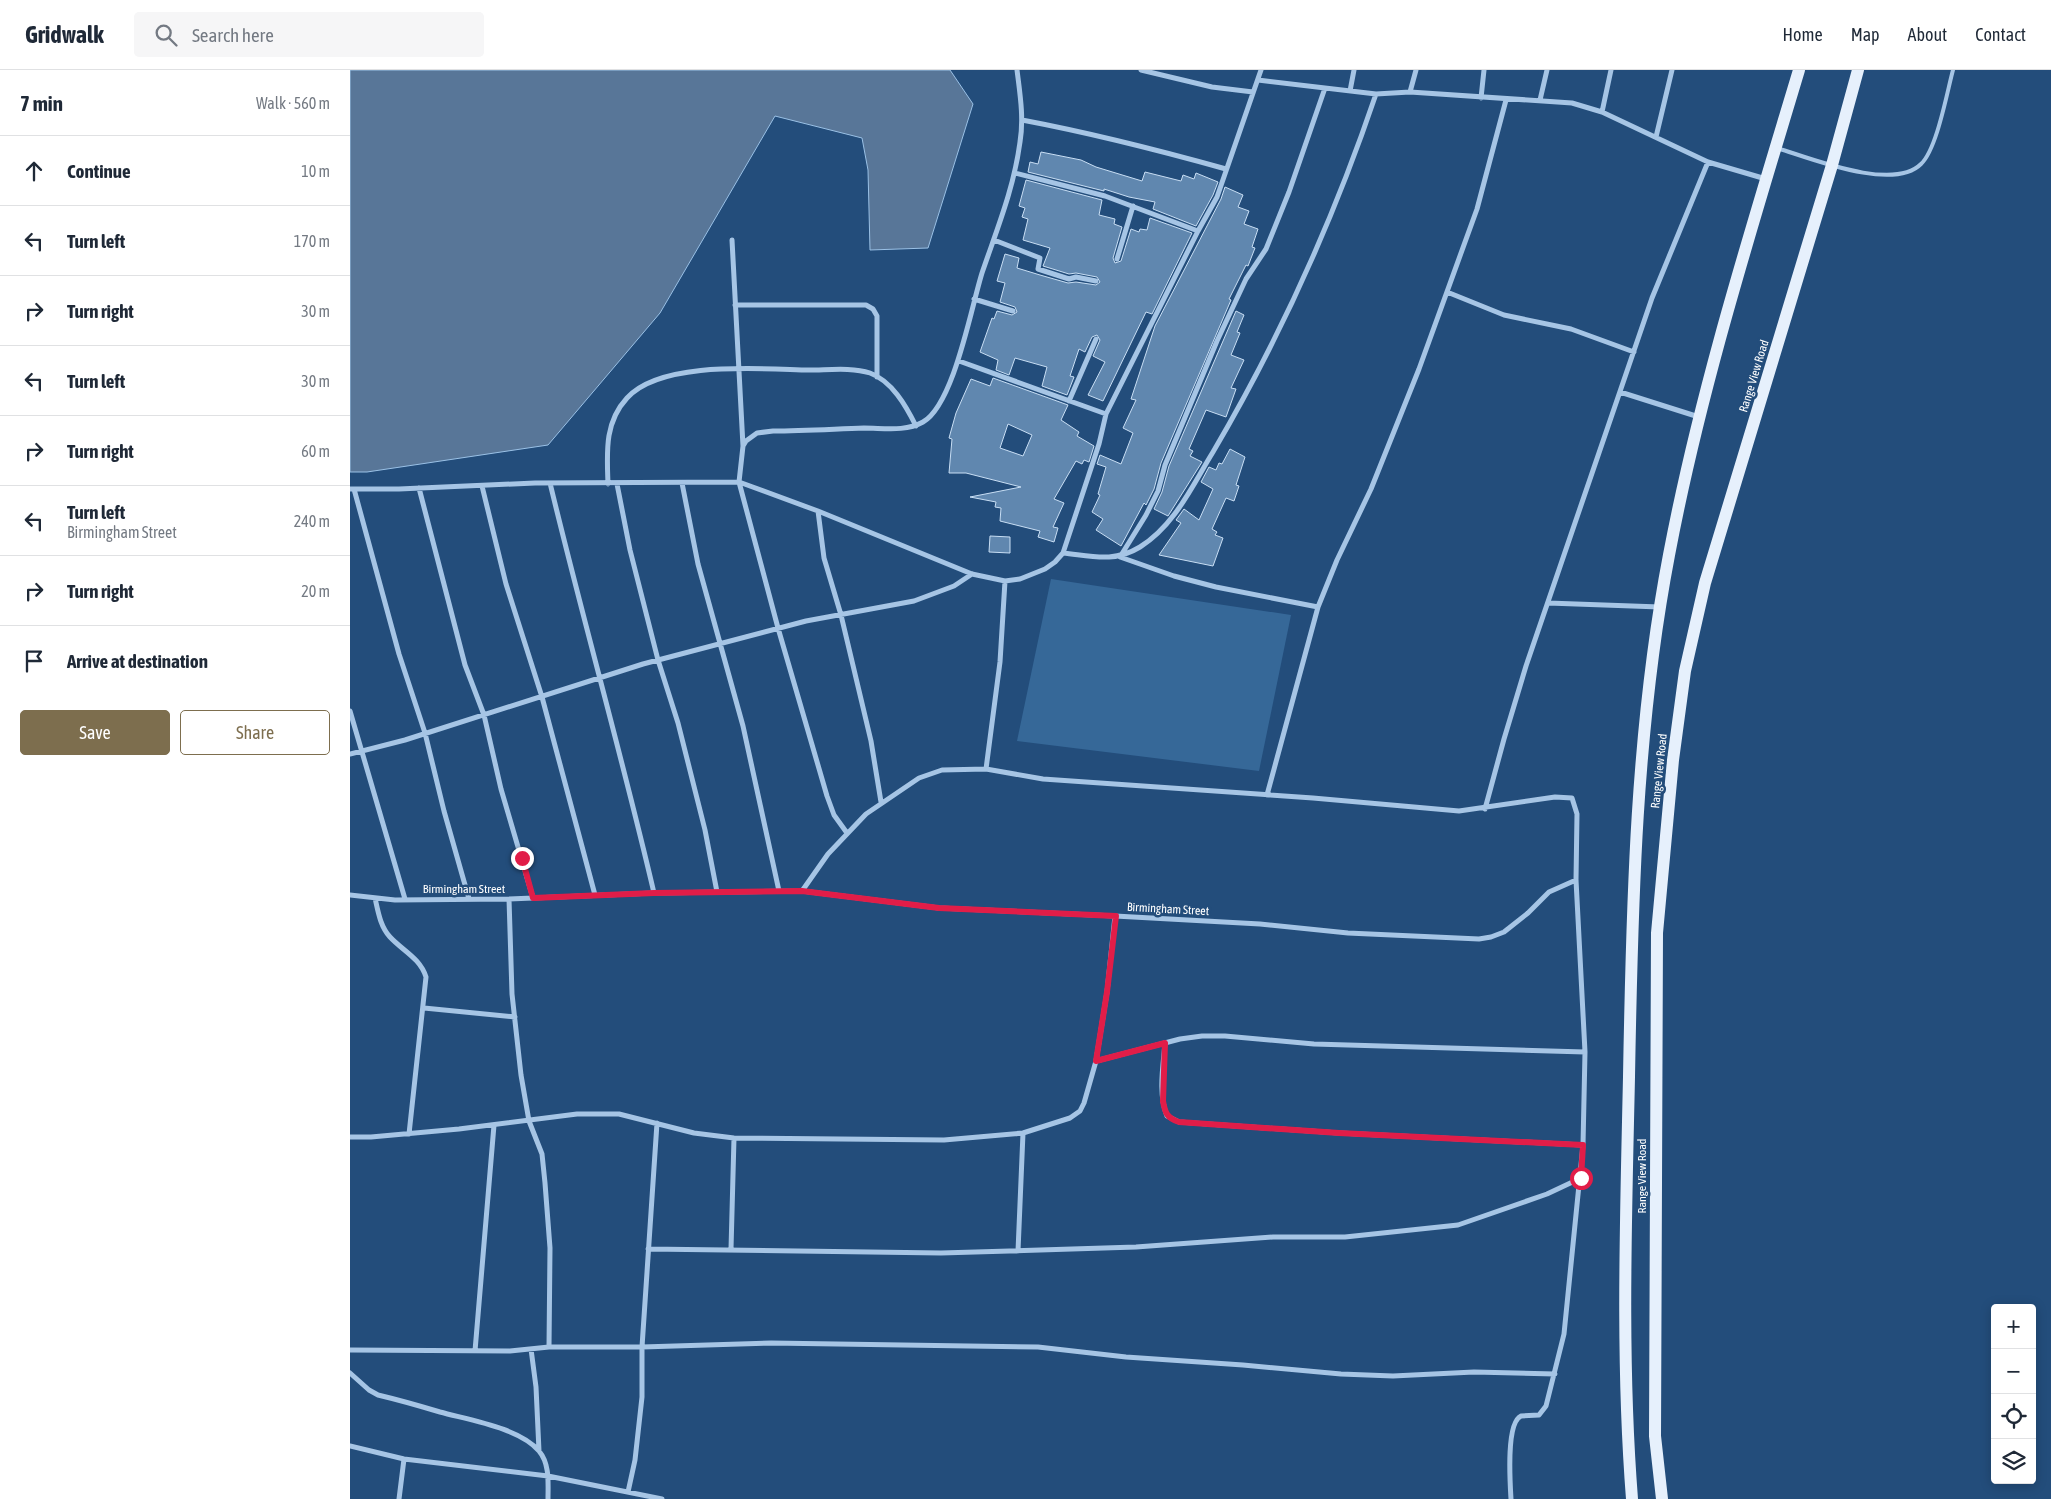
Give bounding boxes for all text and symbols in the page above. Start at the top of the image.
search box [134,12,484,57]
text: Gridwalk [25,21,104,48]
icon: search [152,21,180,49]
text: Search here [192,24,274,46]
text: Home [1783,24,1823,45]
text: Map [1851,24,1880,45]
text: About [1908,24,1947,45]
text: Contact [1975,24,2026,45]
text: 7 min [20,91,63,115]
text: Walk · 560 m [256,94,330,112]
icon: ahead [20,157,48,185]
text: Continue [67,160,131,182]
text: 10 m [301,162,330,180]
icon: left [20,227,48,255]
text: Turn left [67,230,125,252]
text: 170 m [294,232,330,250]
icon: right [20,297,48,325]
text: Turn right [67,300,134,322]
text: 30 m [301,302,330,320]
street label: Range View Road [1736,338,1772,414]
icon: left [20,367,48,395]
text: Turn left [67,370,125,392]
text: 30 m [301,372,330,390]
icon: right [20,437,48,465]
text: Turn right [67,440,134,462]
text: 60 m [301,442,330,460]
text: Turn left [67,501,125,523]
icon: left [20,507,48,535]
text: 240 m [294,512,330,530]
text: Birmingham Street [67,523,177,541]
icon: right [20,577,48,605]
text: Turn right [67,580,134,602]
text: 20 m [301,582,330,600]
icon: arrive [20,647,48,675]
text: Arrive at destination [67,650,208,672]
button: Save [20,710,170,755]
button: Share [180,710,330,755]
street label: Range View Road [1648,733,1670,809]
route end [511,847,534,870]
street label: Birmingham Street [423,882,506,896]
street label: Birmingham Street [1126,900,1210,918]
street label: Range View Road [1635,1138,1649,1214]
route start [1570,1167,1593,1190]
map controls [1991,1304,2036,1484]
button: + [1991,1304,2036,1349]
button: − [1991,1349,2036,1394]
button: locate [1991,1394,2036,1439]
button: layers [1991,1439,2036,1484]

